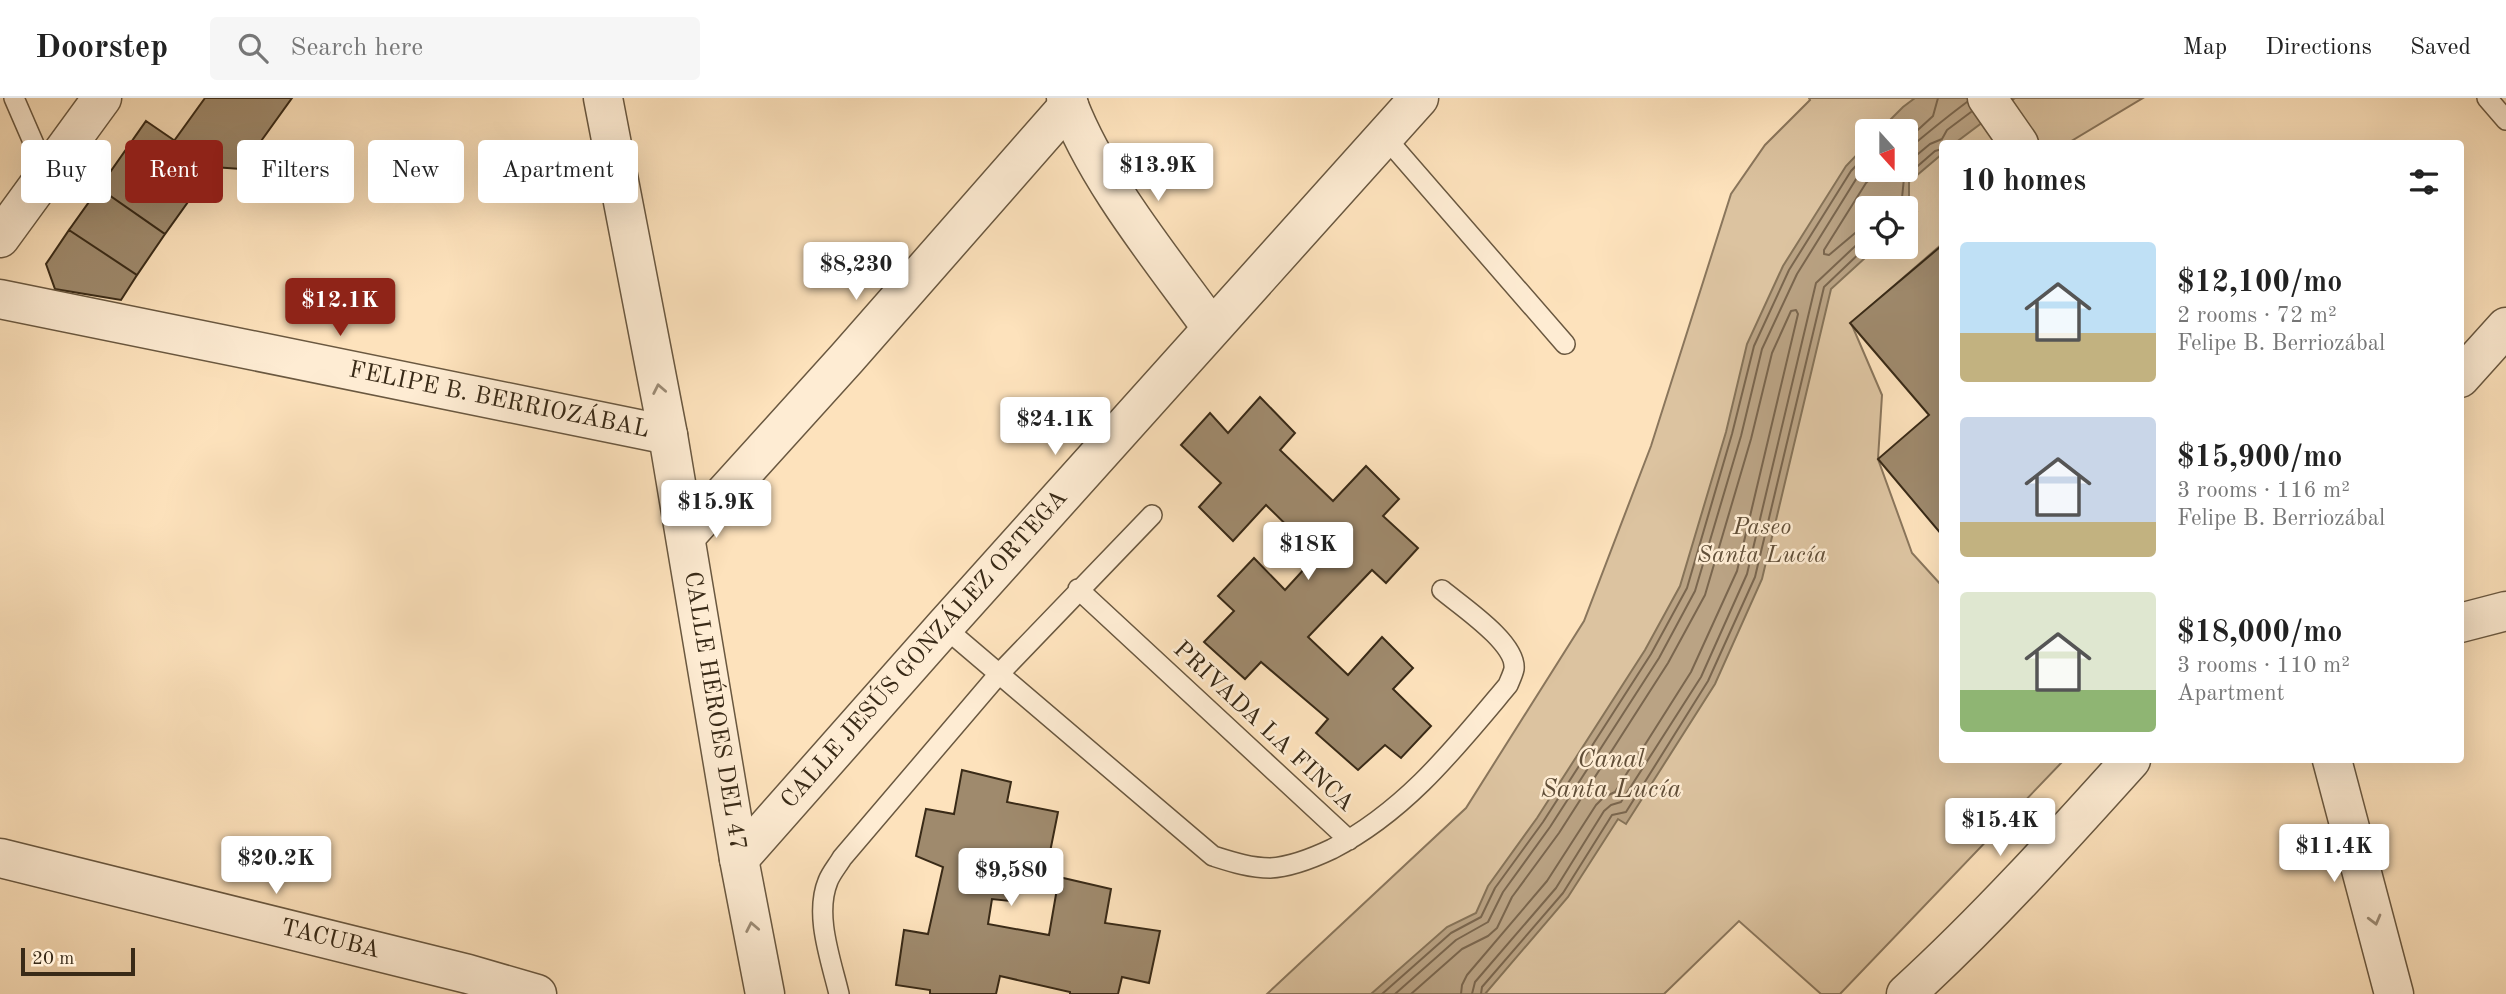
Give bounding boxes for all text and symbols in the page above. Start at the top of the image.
search box [210,17,700,80]
icon: search [234,29,272,67]
text: Doorstep [35,32,168,65]
text: Search here [290,35,423,61]
text: Map [2183,36,2227,60]
text: Directions [2265,36,2372,60]
text: Saved [2410,36,2471,60]
north arrow [1855,119,1918,182]
map controls [1855,119,1918,259]
chip: Buy [21,140,111,203]
chip: Rent [125,140,223,203]
chip: Filters [237,140,354,203]
chip: New [368,140,464,203]
chip: Apartment [478,140,638,203]
pin: $13.9K [1101,144,1215,203]
text: $13.9K [1119,154,1197,177]
icon: filters [2405,163,2443,201]
text: 10 homes [1960,167,2086,197]
button: locate [1855,196,1918,259]
pin: $8,230 [799,242,913,302]
text: $8,230 [819,253,893,276]
text: $12,100/mo [2177,268,2342,298]
icon: home [2016,270,2100,354]
pin: $12.1K [283,278,397,338]
text: $12.1K [301,289,379,312]
text: 2 rooms · 72 m² [2177,304,2337,327]
text: Felipe B. Berriozábal [2177,332,2385,355]
street label: FELIPE B. BERRIOZÁBAL [347,358,651,443]
one-way arrow [653,383,668,395]
pin: $24.1K [998,398,1112,457]
text: $24.1K [1016,408,1094,431]
text: $15,900/mo [2177,443,2342,473]
icon: home [2016,445,2100,529]
text: 3 rooms · 116 m² [2177,479,2350,502]
pin: $15.9K [659,480,773,540]
street label: CALLE JESÚS GONZÁLEZ ORTEGA [777,486,1072,813]
text: $15.9K [677,491,755,514]
text: Felipe B. Berriozábal [2177,507,2385,530]
park label: Paseo Santa Lucía [1697,516,1827,568]
pin: $18K [1267,522,1349,582]
text: $18K [1279,533,1337,556]
street label: CALLE HÉROES DEL 47 [679,570,749,852]
text: $18,000/mo [2177,618,2342,648]
icon: home [2016,620,2100,704]
street label: PRIVADA LA FINCA [1168,637,1358,817]
text: 3 rooms · 110 m² [2177,654,2350,677]
text: Apartment [2177,682,2285,705]
water label: Canal Santa Lucía [1541,747,1681,803]
pin: $15.4K [1943,798,2057,858]
text: $15.4K [1961,809,2039,832]
pin: $11.4K [2277,824,2391,884]
text: $11.4K [2295,835,2373,858]
pin: $20.2K [219,836,333,896]
text: $20.2K [237,847,315,870]
pin: $9,580 [954,848,1068,908]
text: $9,580 [974,859,1048,882]
one-way arrow [2366,914,2381,926]
street label: TACUBA [278,916,382,964]
one-way arrow [746,921,761,933]
scale bar [21,945,135,977]
text: 20 m [32,950,74,969]

